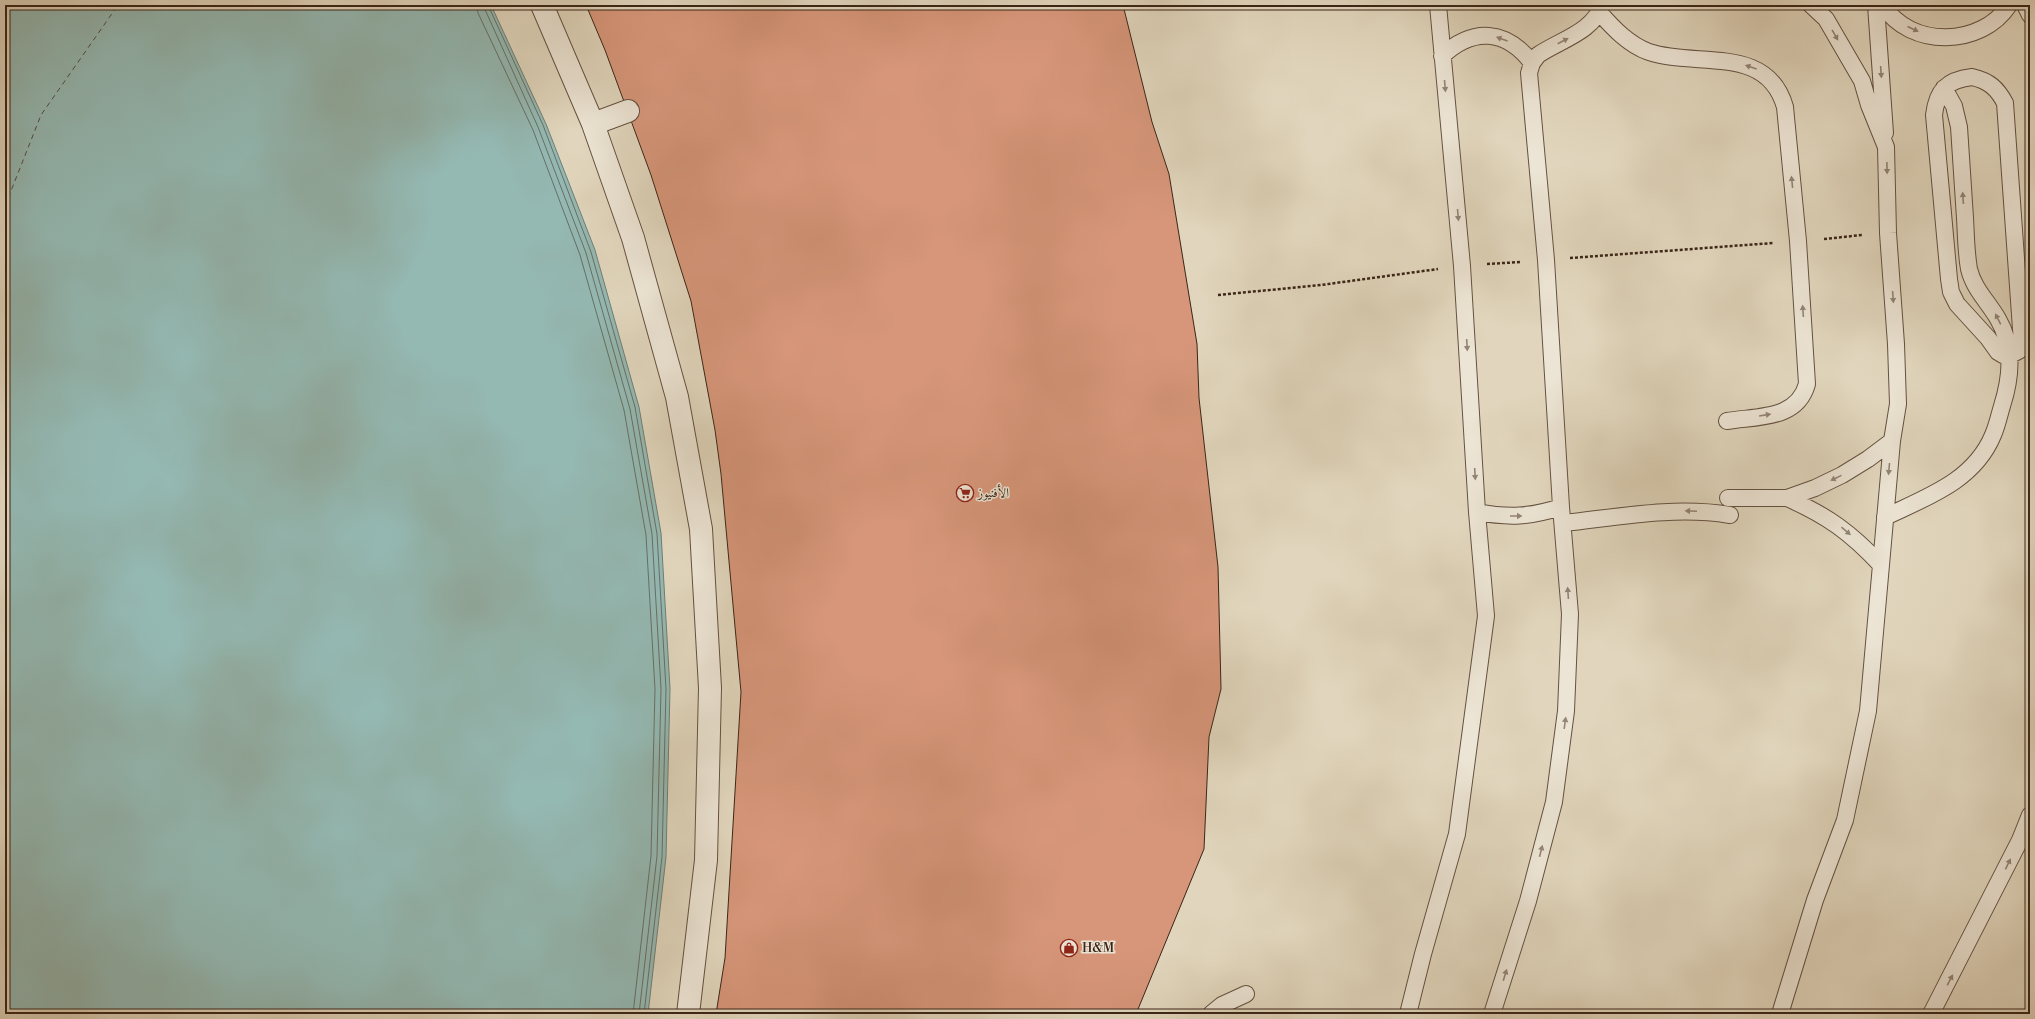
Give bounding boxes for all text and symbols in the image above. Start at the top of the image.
one-way arrow [1907,26,1919,32]
one-way arrow [1832,29,1839,41]
one-way arrow [1496,36,1508,42]
one-way arrow [1557,37,1569,44]
one-way arrow [1745,64,1757,70]
one-way arrow [1877,66,1884,78]
one-way arrow [1442,80,1448,92]
one-way arrow [1884,162,1890,175]
one-way arrow [1789,176,1795,188]
one-way arrow [1960,192,1967,204]
one-way arrow [1454,209,1461,221]
one-way arrow [1889,291,1896,303]
one-way arrow [1799,305,1806,317]
one-way arrow [1995,313,2002,325]
one-way arrow [1464,339,1471,351]
one-way arrow [1759,412,1771,418]
one-way arrow [1886,463,1893,475]
one-way arrow [1472,468,1479,480]
one-way arrow [1830,475,1842,481]
supermarket icon: الأفنيوز [955,483,975,503]
place label: الأفنيوز [976,484,1009,501]
one-way arrow [1685,507,1697,514]
one-way arrow [1510,513,1523,519]
one-way arrow [1840,526,1851,535]
one-way arrow [1565,587,1572,599]
one-way arrow [1562,717,1568,729]
one-way arrow [1538,844,1544,856]
one-way arrow [2005,858,2011,869]
shop icon: H&M [1059,938,1079,958]
place label: H&M [1082,940,1115,956]
one-way arrow [1502,969,1508,981]
one-way arrow [1946,974,1953,985]

